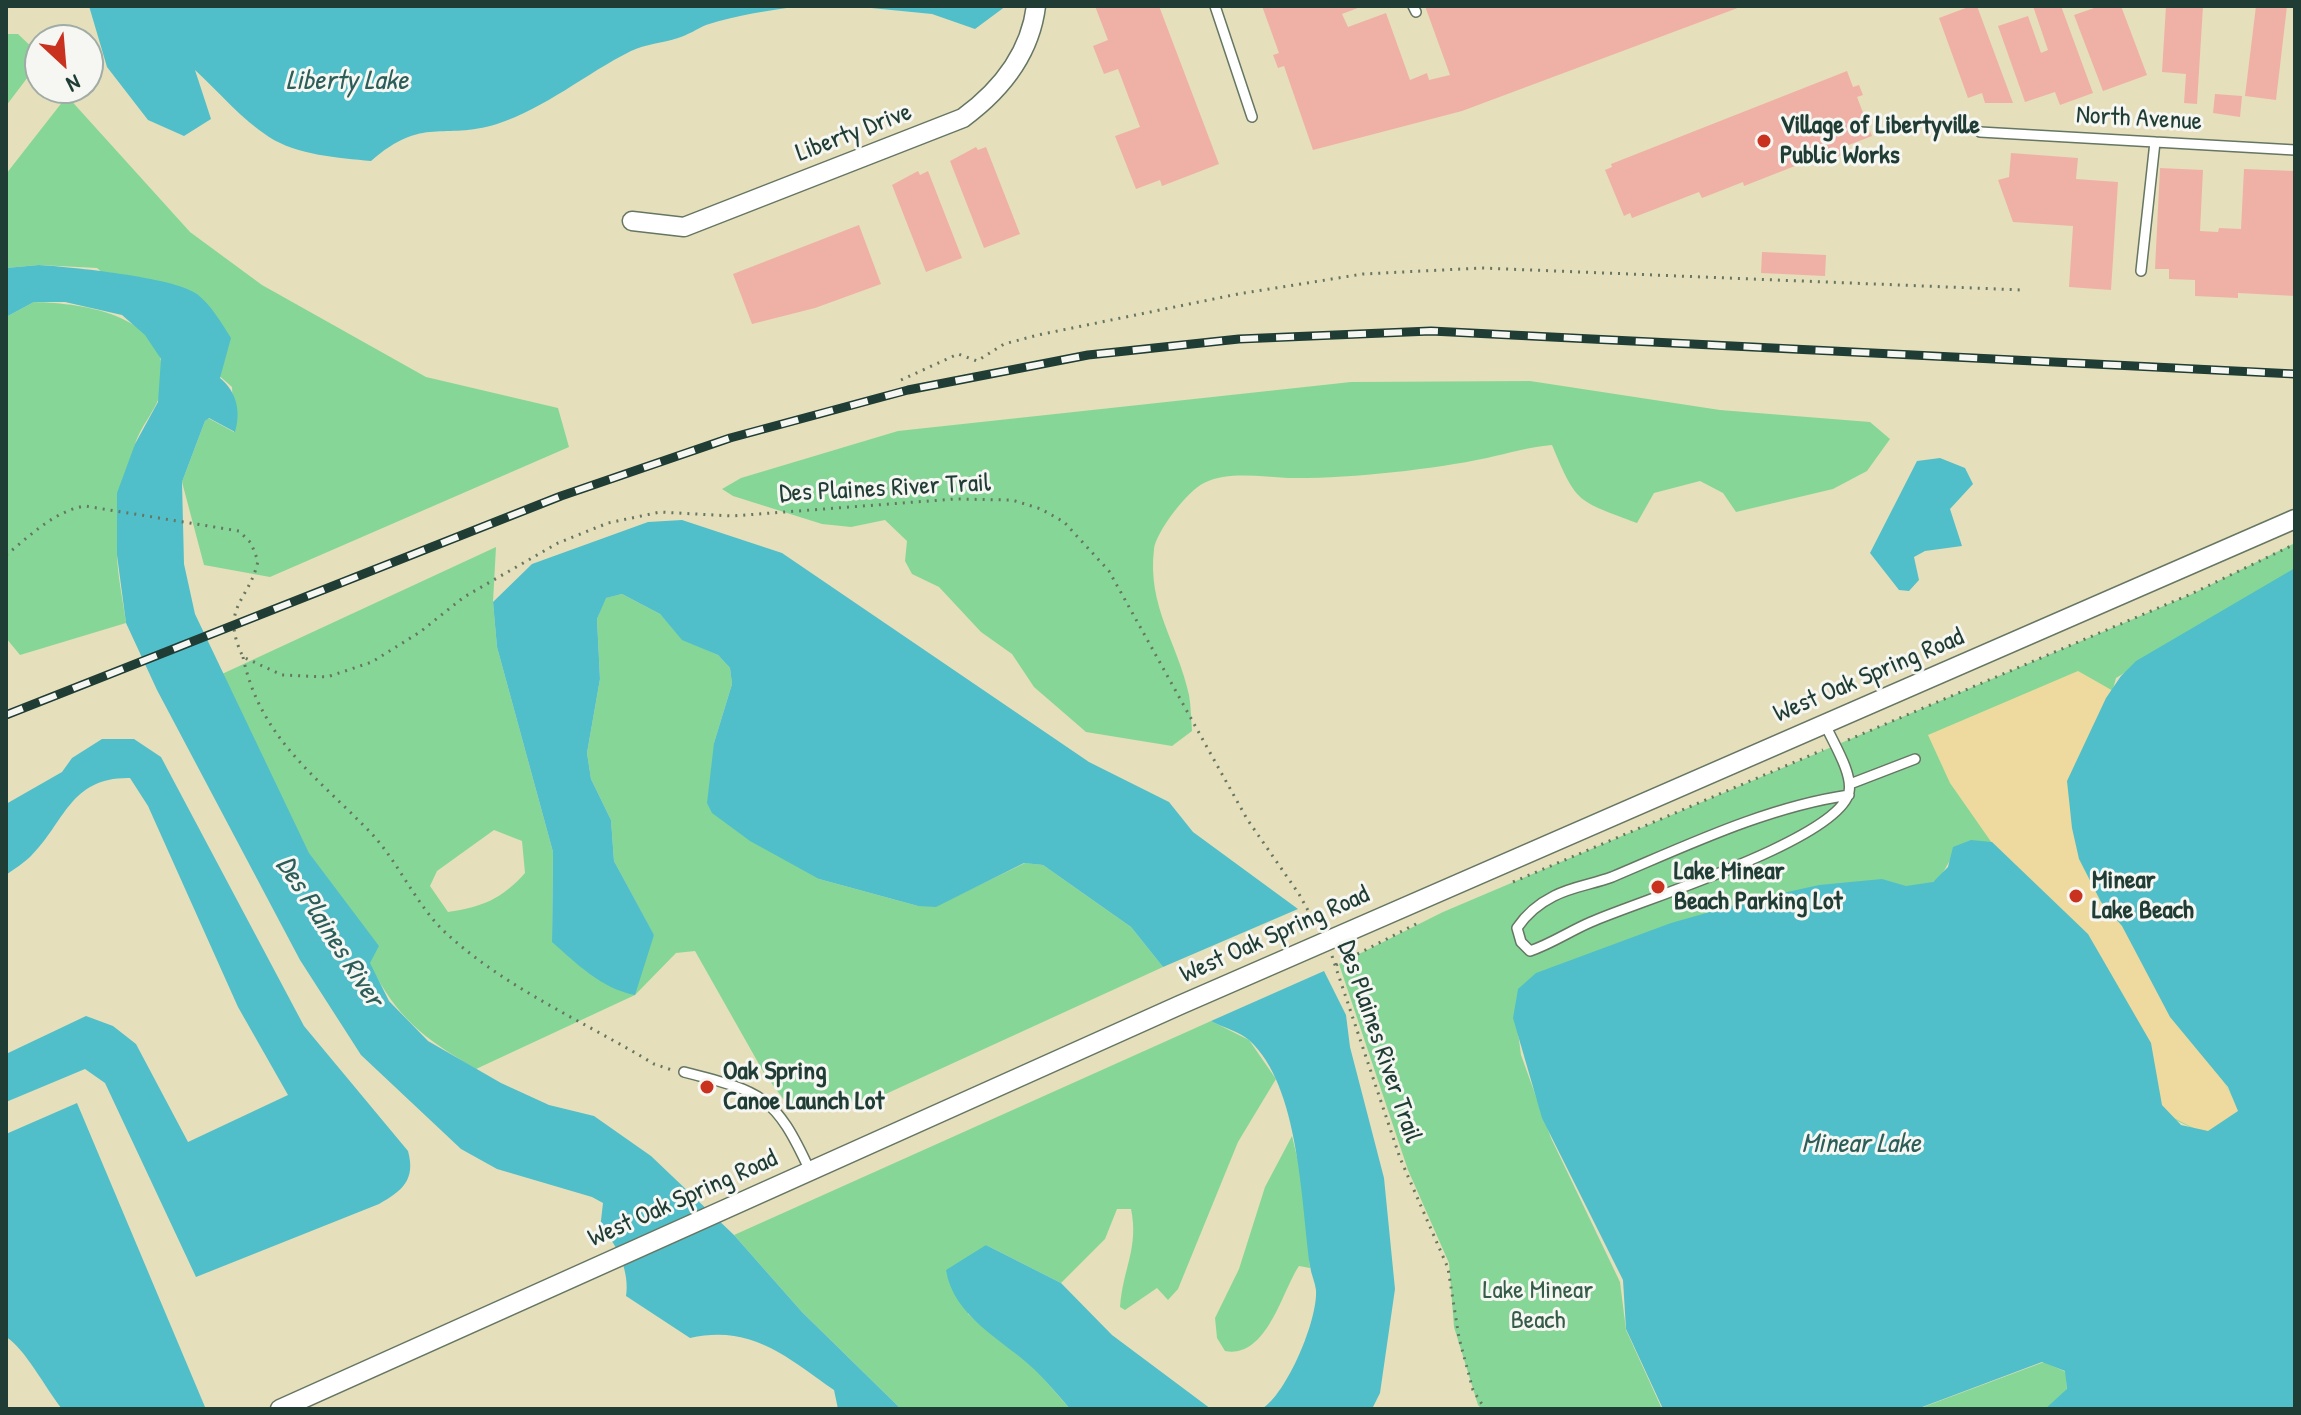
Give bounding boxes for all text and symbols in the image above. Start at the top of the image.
north arrow [24,24,104,104]
water label: Liberty Lake [286,65,408,99]
text: N [62,68,85,100]
street label: Liberty Drive [792,97,916,169]
street label: North Avenue [2075,100,2203,138]
place label: Village of Libertyville Public Works [1780,110,1980,172]
marker: Village of Libertyville Public Works [1755,132,1773,150]
street label: Des Plaines River Trail [778,468,992,510]
street label: West Oak Spring Road [1769,622,1969,730]
water label: Des Plaines River [268,850,390,1014]
place label: Lake Minear Beach Parking Lot [1674,856,1842,918]
place label: Minear Lake Beach [2092,865,2194,926]
marker: Lake Minear Beach Parking Lot [1649,878,1667,896]
street label: West Oak Spring Road [1176,879,1374,991]
marker: Minear Lake Beach [2067,887,2085,905]
street label: Des Plaines River Trail [1330,937,1428,1147]
place label: Oak Spring Canoe Launch Lot [723,1056,884,1118]
marker: Oak Spring Canoe Launch Lot [698,1078,716,1096]
water label: Minear Lake [1801,1128,1921,1162]
street label: West Oak Spring Road [584,1143,782,1255]
park label: Lake Minear Beach [1483,1275,1593,1336]

